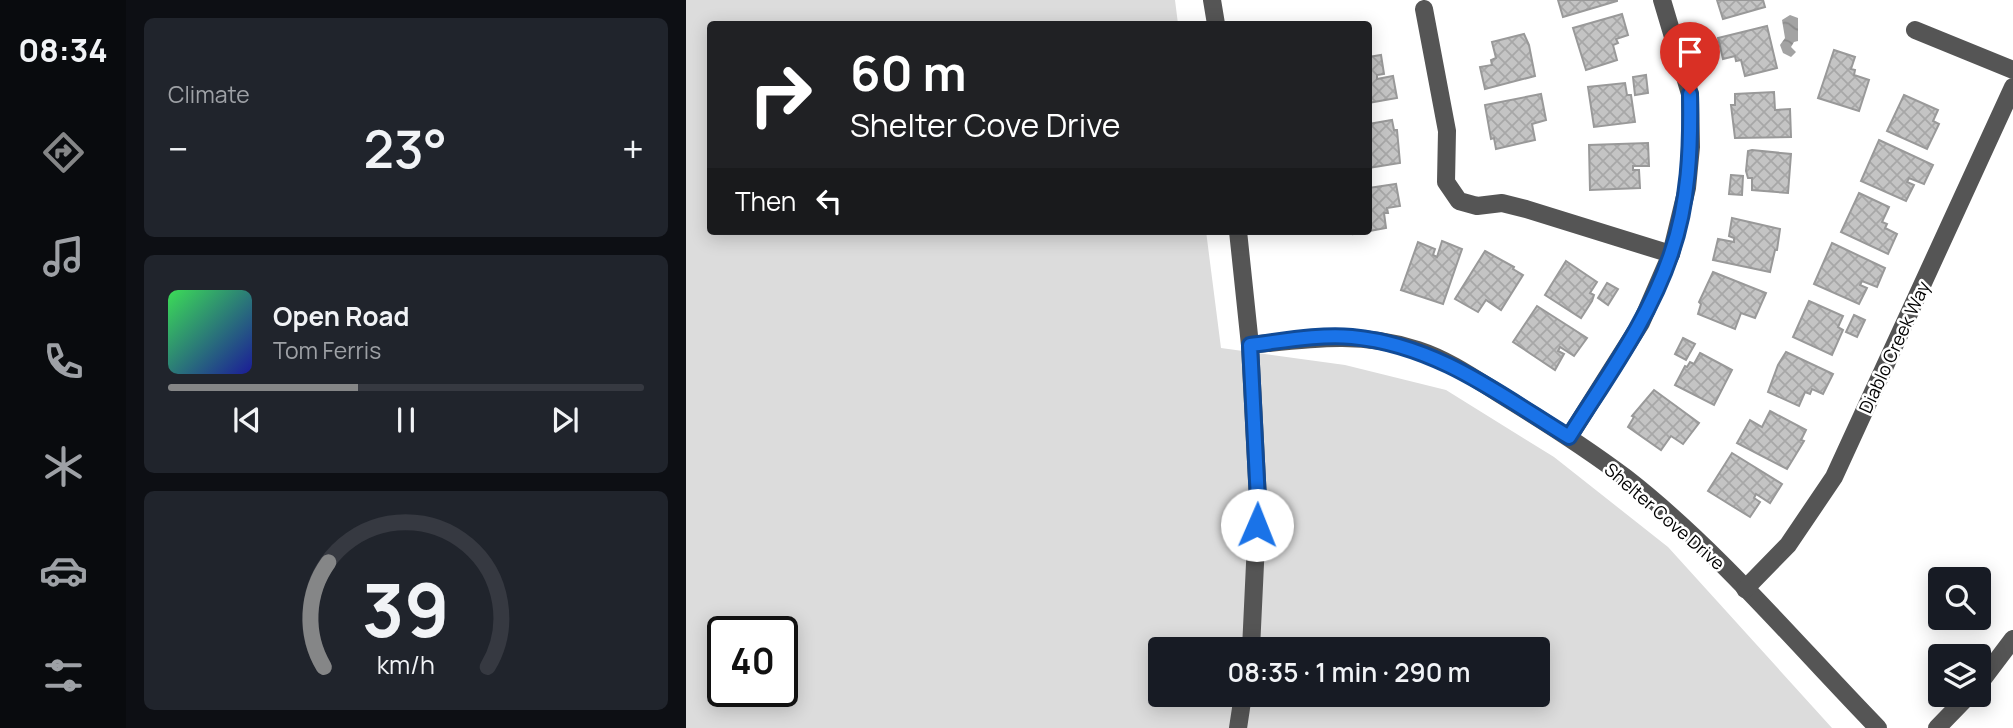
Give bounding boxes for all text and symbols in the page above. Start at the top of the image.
pin [1660,22,1720,94]
text: 08:34 [18,28,108,72]
icon: arrive [1671,33,1709,71]
text: 60 m [850,39,967,106]
icon: right [735,49,826,140]
text: Climate [168,78,250,110]
text: Shelter Cove Drive [850,103,1120,147]
text: 23° [363,113,447,184]
text: − [168,122,189,174]
text: + [622,122,644,174]
icon: directions [39,128,88,177]
icon: left [810,182,848,220]
text: Then [735,183,796,219]
icon: music [39,232,88,281]
street label: Diablo Creek Way [1853,277,1935,417]
text: Open Road [273,298,409,334]
text: Tom Ferris [273,334,381,366]
icon: phone [39,337,88,386]
icon: previous [228,401,266,439]
icon: pause [387,401,425,439]
icon: next [546,401,584,439]
icon: climate [39,442,88,491]
street label: Shelter Cove Drive [1600,457,1730,575]
position arrow [1220,488,1294,562]
icon: car [39,546,88,595]
text: 39 [362,559,450,659]
map controls [1928,567,1991,707]
button: search [1928,567,1991,630]
speed limit sign: 40 [707,616,798,707]
button: layers [1928,644,1991,707]
text: km/h [377,646,435,681]
icon: filters [39,651,88,700]
text: 08:35 · 1 min · 290 m [1227,654,1471,690]

